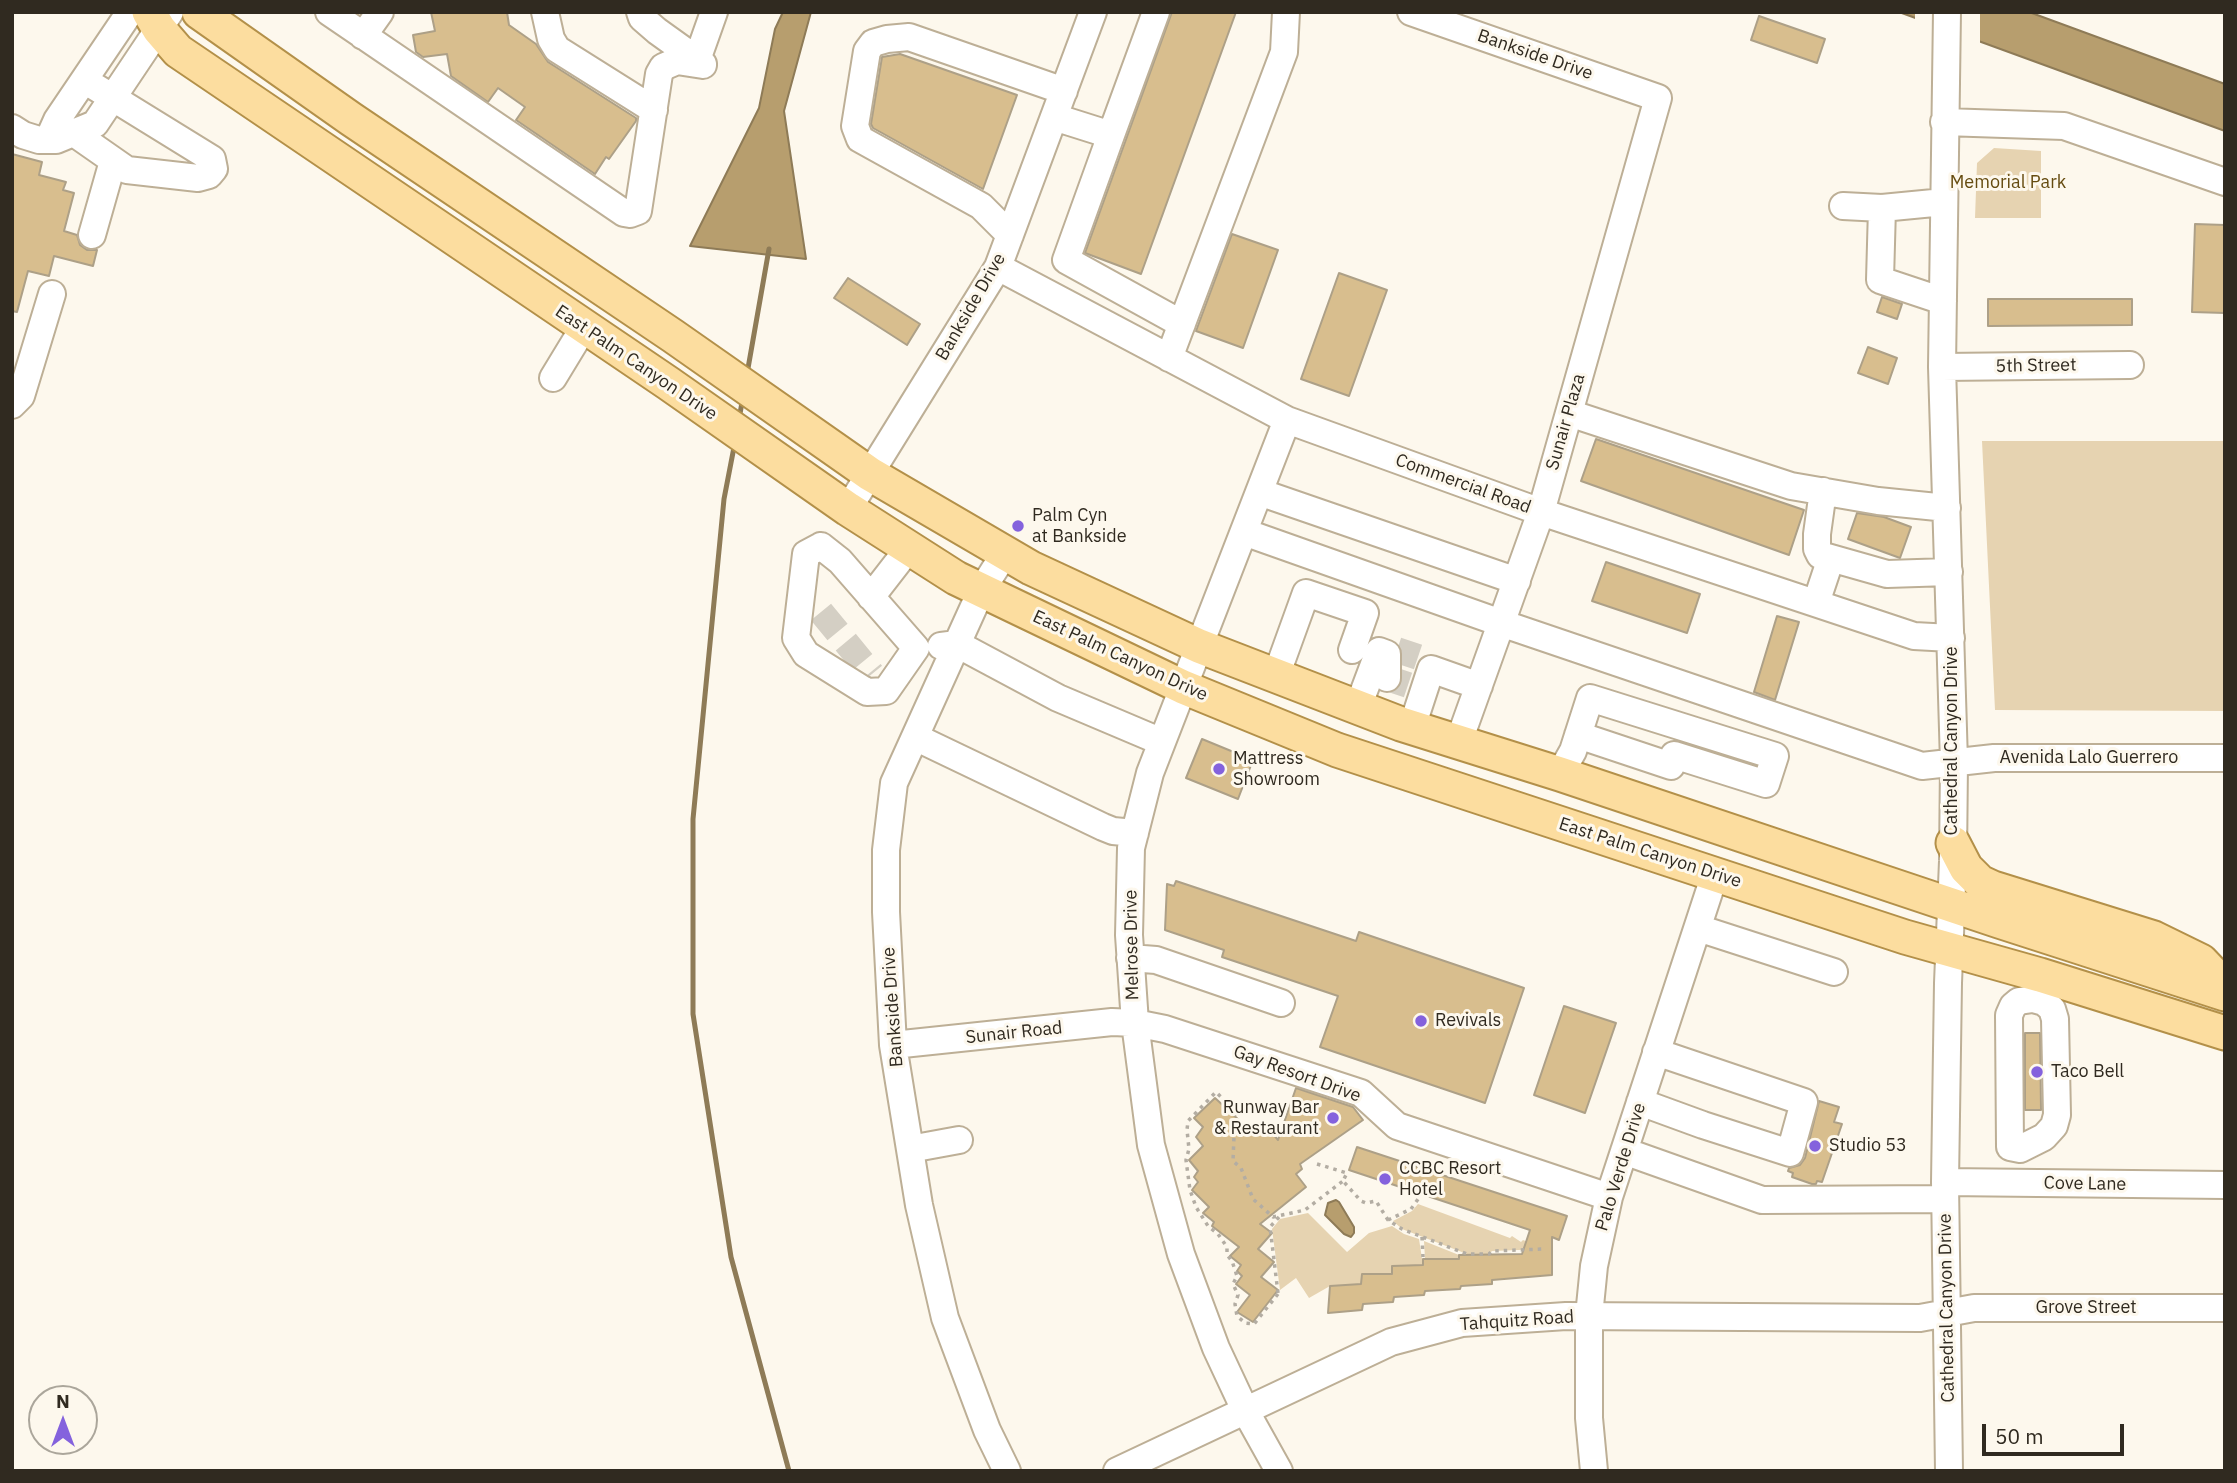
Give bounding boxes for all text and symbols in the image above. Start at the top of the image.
street label: Bankside Drive [1475,25,1595,85]
park label: Memorial Park [1950,172,2066,194]
street label: Bankside Drive [932,249,1010,365]
street label: East Palm Canyon Drive [551,301,721,425]
street label: 5th Street [1995,354,2077,378]
street label: Sunair Plaza [1542,371,1590,473]
street label: Commercial Road [1392,449,1534,519]
place label: Palm Cyn at Bankside [1032,505,1127,548]
marker: Palm Cyn at Bankside [1010,518,1026,534]
street label: East Palm Canyon Drive [1029,606,1211,706]
street label: Cathedral Canyon Drive [1941,646,1963,836]
street label: Avenida Lalo Guerrero [2000,747,2178,769]
place label: Mattress Showroom [1233,748,1320,790]
marker: Mattress Showroom [1211,761,1227,777]
street label: East Palm Canyon Drive [1556,813,1744,893]
street label: Melrose Drive [1120,889,1144,1001]
street label: Bankside Drive [878,946,908,1068]
place label: Revivals [1435,1010,1501,1032]
marker: Revivals [1413,1013,1429,1029]
street label: Sunair Road [965,1017,1063,1049]
street label: Gay Resort Drive [1230,1041,1364,1107]
place label: Taco Bell [2051,1061,2124,1083]
marker: Taco Bell [2029,1064,2045,1080]
place label: Runway Bar & Restaurant [1214,1097,1319,1140]
street label: Palo Verde Drive [1591,1100,1651,1234]
marker: Runway Bar & Restaurant [1325,1110,1341,1126]
place label: Studio 53 [1829,1135,1907,1157]
marker: Studio 53 [1807,1138,1823,1154]
place label: CCBC Resort Hotel [1399,1158,1501,1200]
marker: CCBC Resort Hotel [1377,1171,1393,1187]
street label: Cove Lane [2043,1172,2127,1196]
street label: Cathedral Canyon Drive [1935,1213,1959,1403]
street label: Grove Street [2035,1297,2137,1319]
street label: Tahquitz Road [1459,1306,1575,1336]
north arrow [28,1385,98,1455]
text: N [56,1389,70,1413]
scale bar [1985,1410,2127,1454]
text: 50 m [1995,1422,2044,1450]

